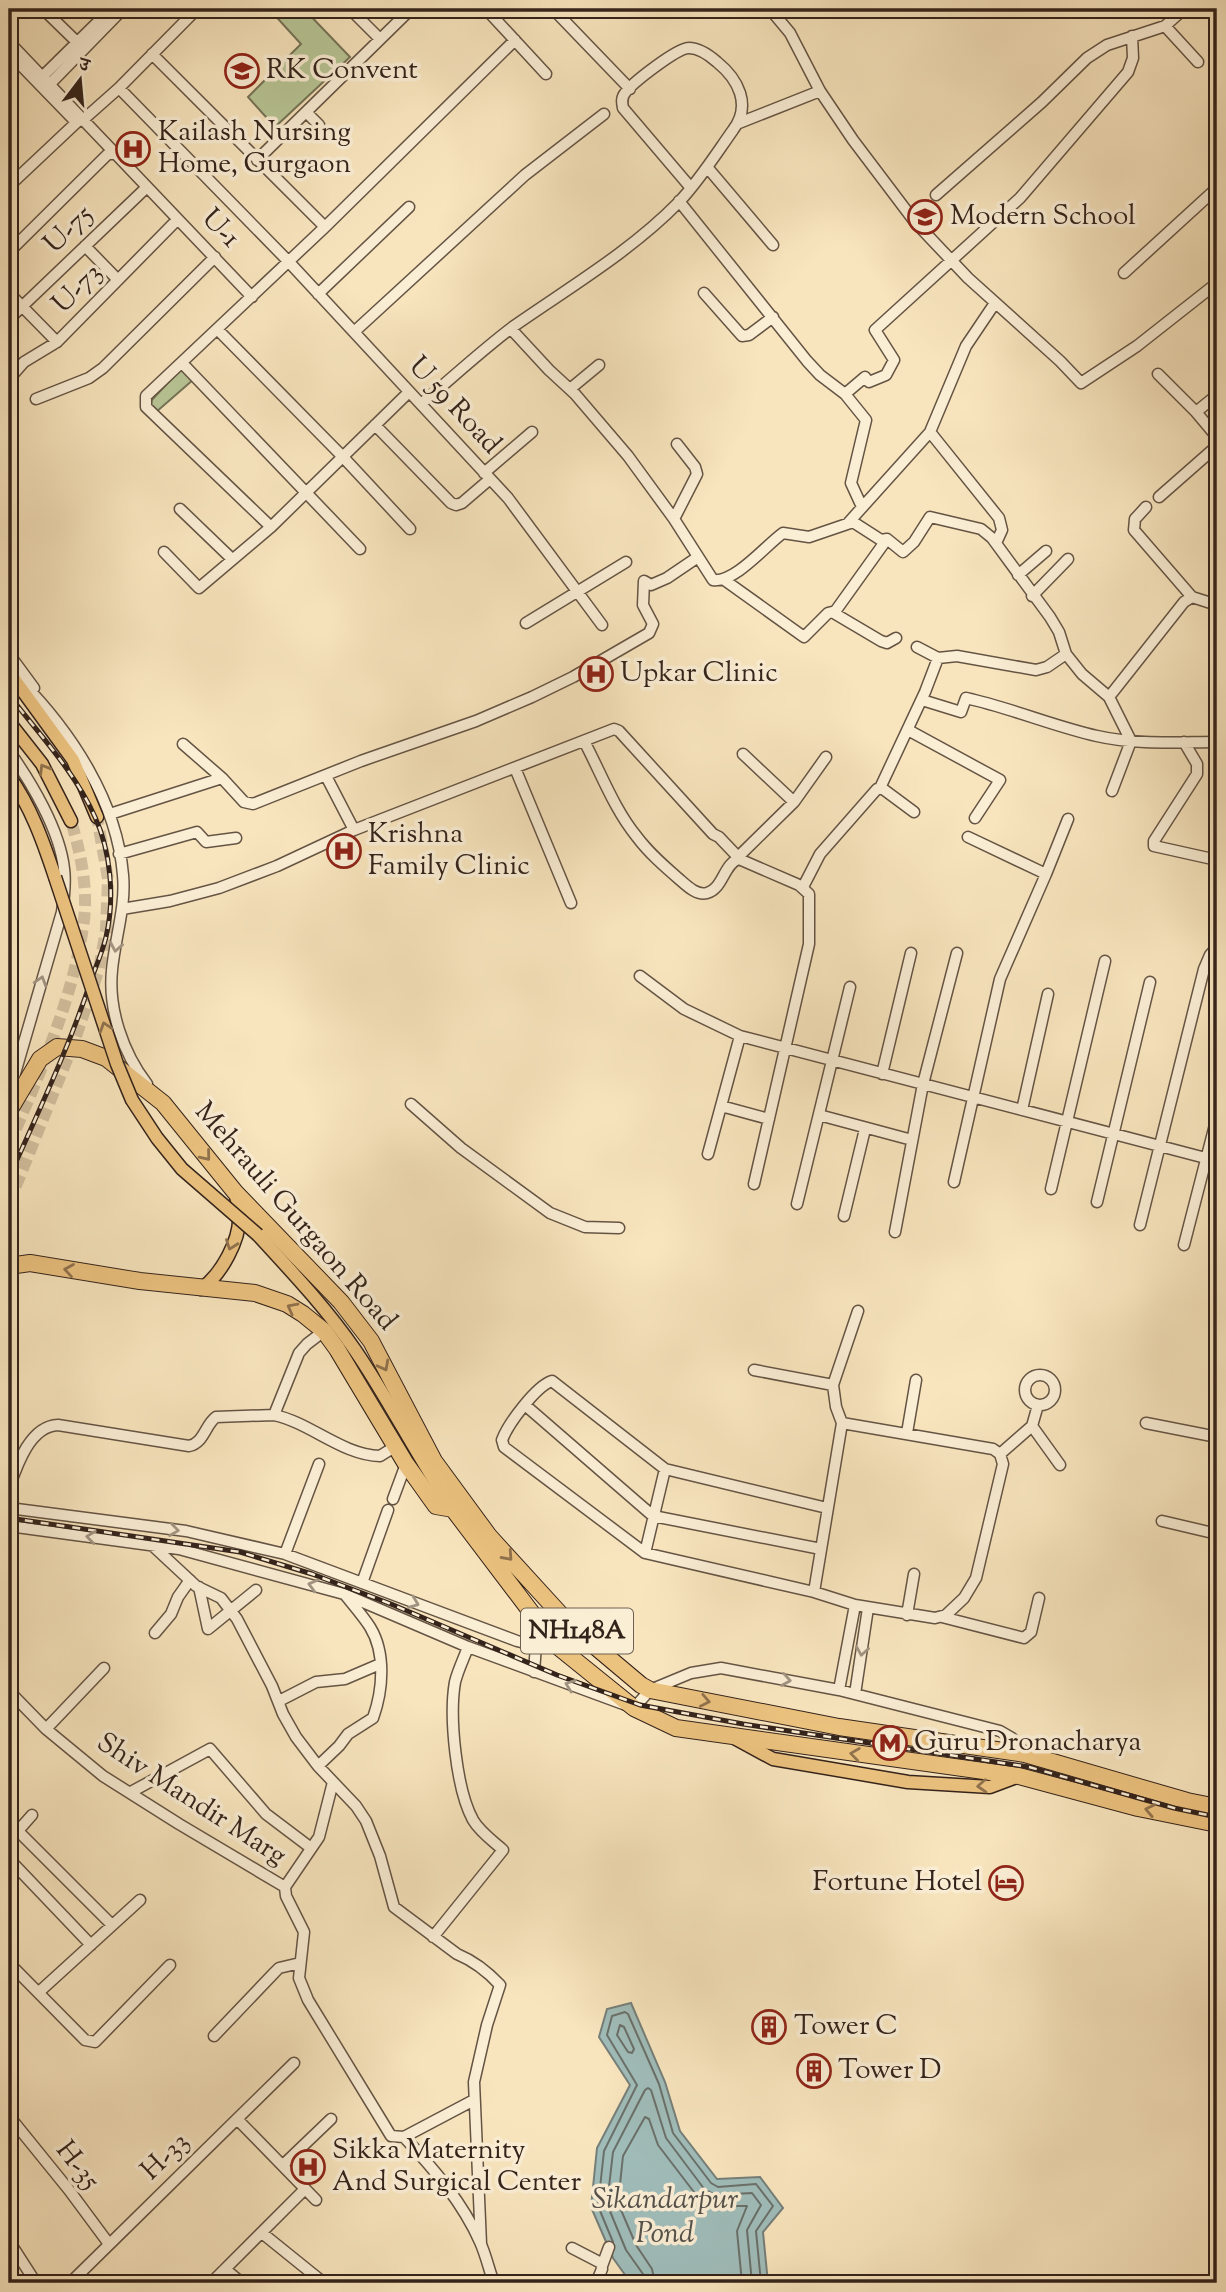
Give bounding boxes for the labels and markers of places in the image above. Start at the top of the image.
place label: RK Convent [266,51,418,91]
school or university icon: RK Convent [223,52,261,90]
place label: Kailash Nursing Home, Gurgaon [158,113,351,185]
hospital icon: Kailash Nursing Home, Gurgaon [114,130,152,168]
place label: Modern School [950,197,1136,237]
school or university icon: Modern School [906,198,944,236]
place label: Upkar Clinic [620,654,778,694]
hospital icon: Upkar Clinic [577,655,615,693]
place label: Krishna Family Clinic [368,815,530,887]
hospital icon: Krishna Family Clinic [325,832,363,870]
place label: Guru Dronacharya [914,1723,1142,1763]
metro station icon: Guru Dronacharya [871,1724,909,1762]
place label: Fortune Hotel [812,1863,982,1903]
hotel icon: Fortune Hotel [987,1864,1025,1902]
place label: Tower C [794,2007,898,2047]
building icon: Tower C [750,2008,788,2046]
place label: Tower D [838,2051,942,2091]
building icon: Tower D [795,2052,833,2090]
place label: Sikka Maternity And Surgical Center [332,2131,582,2203]
hospital icon: Sikka Maternity And Surgical Center [289,2148,327,2186]

